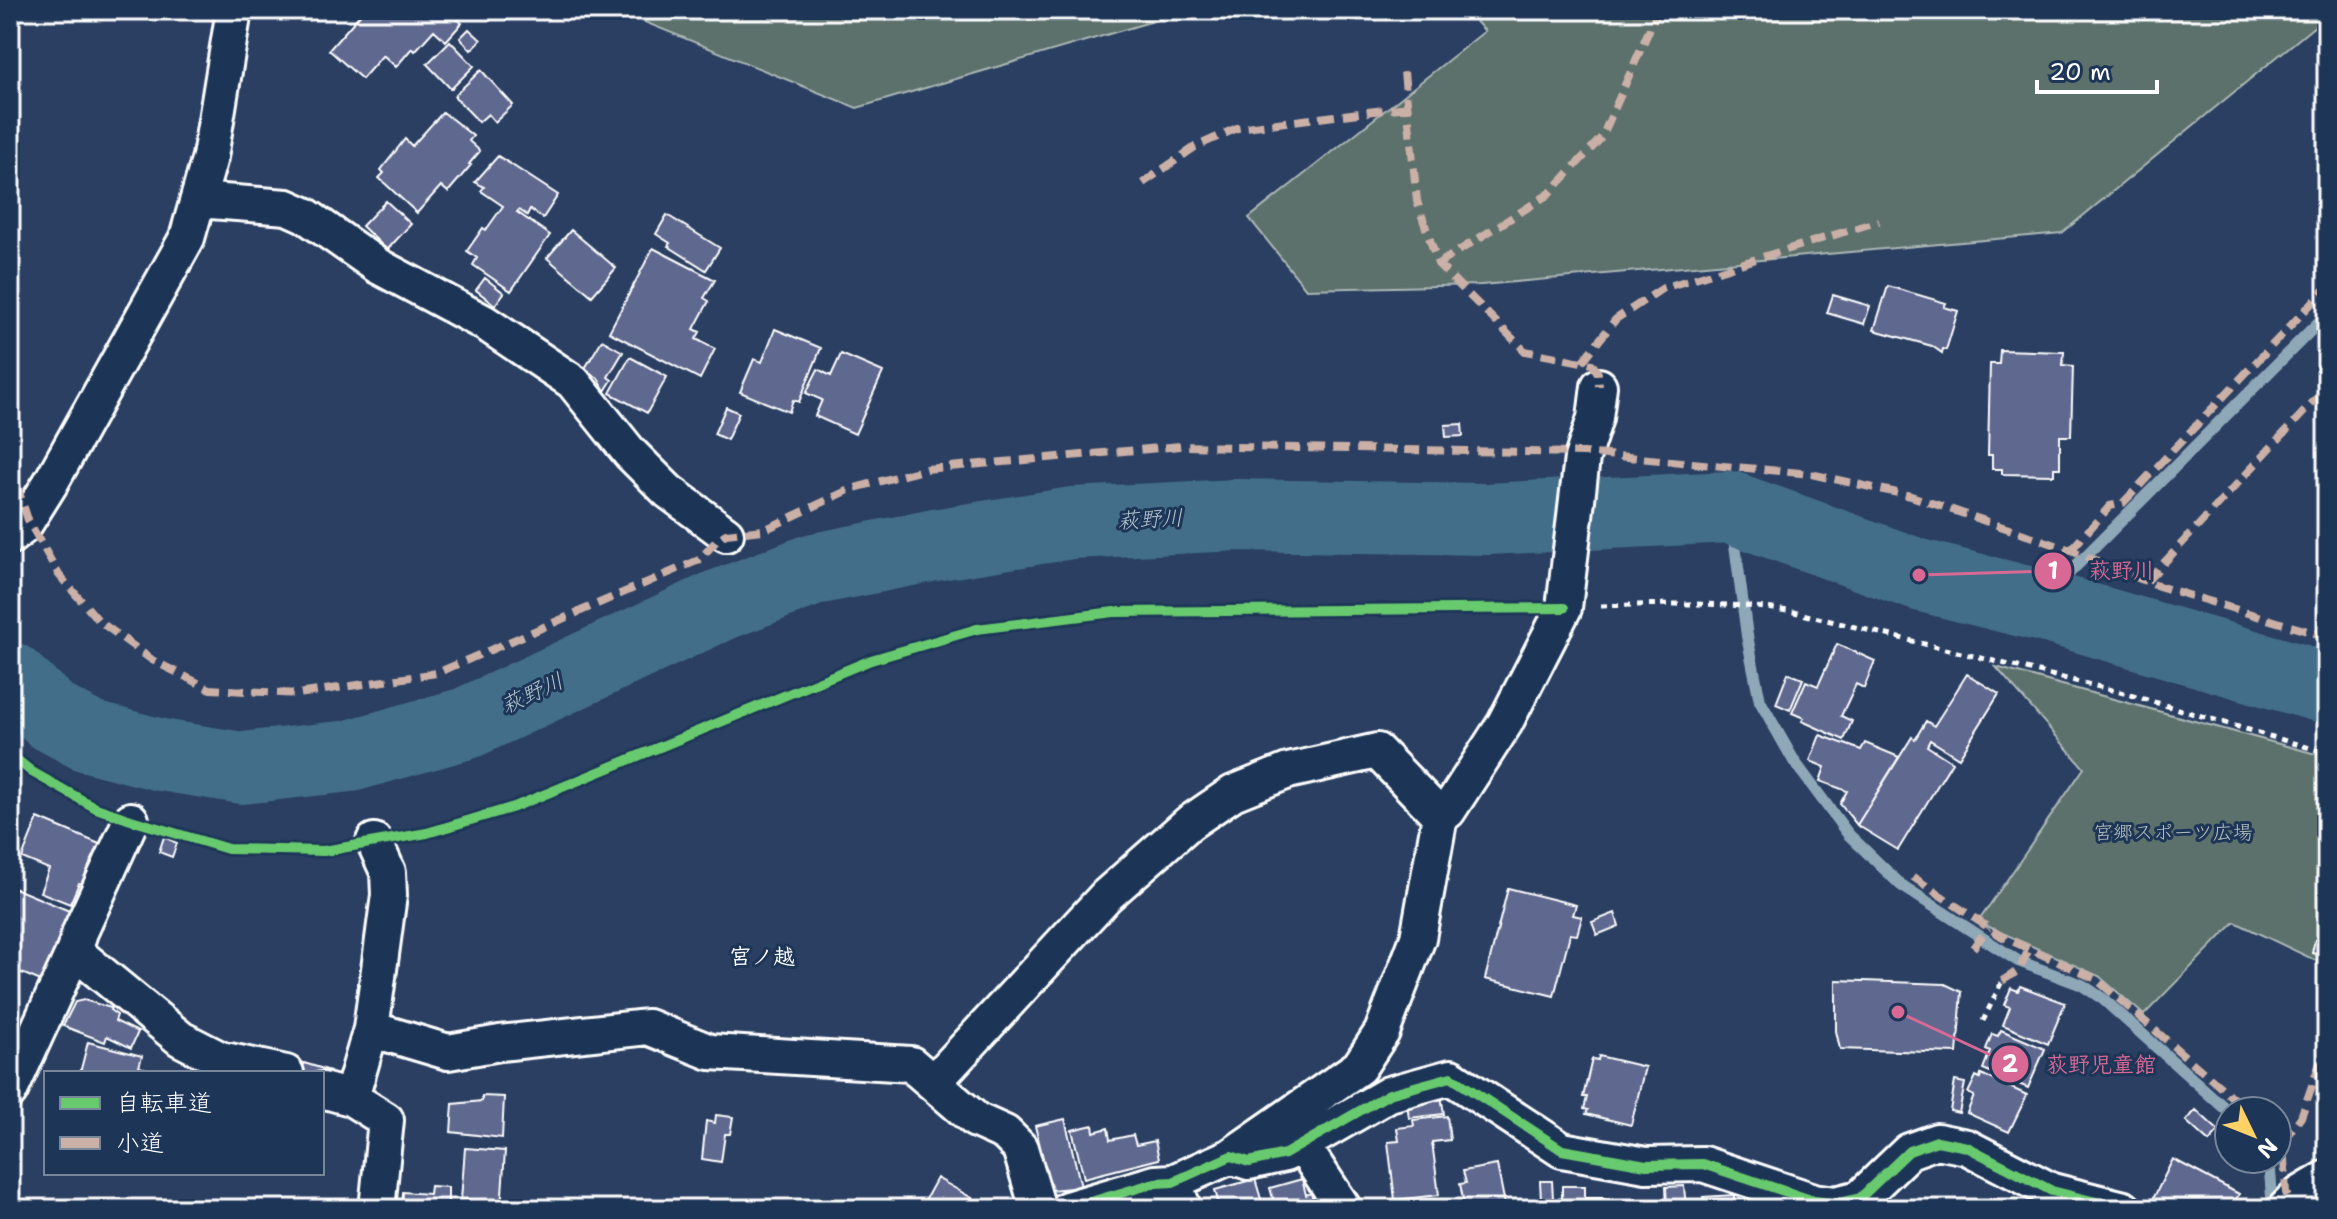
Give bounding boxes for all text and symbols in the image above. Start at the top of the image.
scale bar [2037,44,2157,94]
text: 20 m [2049,56,2111,88]
water label: 萩野川 [1116,503,1184,535]
callout: 萩野川 [2033,548,2171,594]
text: 1 [2048,555,2058,587]
text: 萩野川 [2089,556,2155,585]
water label: 萩野川 [496,666,568,720]
park label: 宮郷スポーツ広場 [2093,819,2253,845]
district label: 宮ノ越 [729,942,795,971]
callout: 荻野児童館 [1990,1041,2172,1087]
text: 2 [2002,1048,2019,1080]
text: 荻野児童館 [2046,1050,2156,1079]
legend [44,1071,324,1175]
text: 自転車道 [116,1087,212,1119]
north arrow [2213,1095,2293,1175]
text: 小道 [116,1127,164,1159]
text: N [2251,1132,2284,1165]

